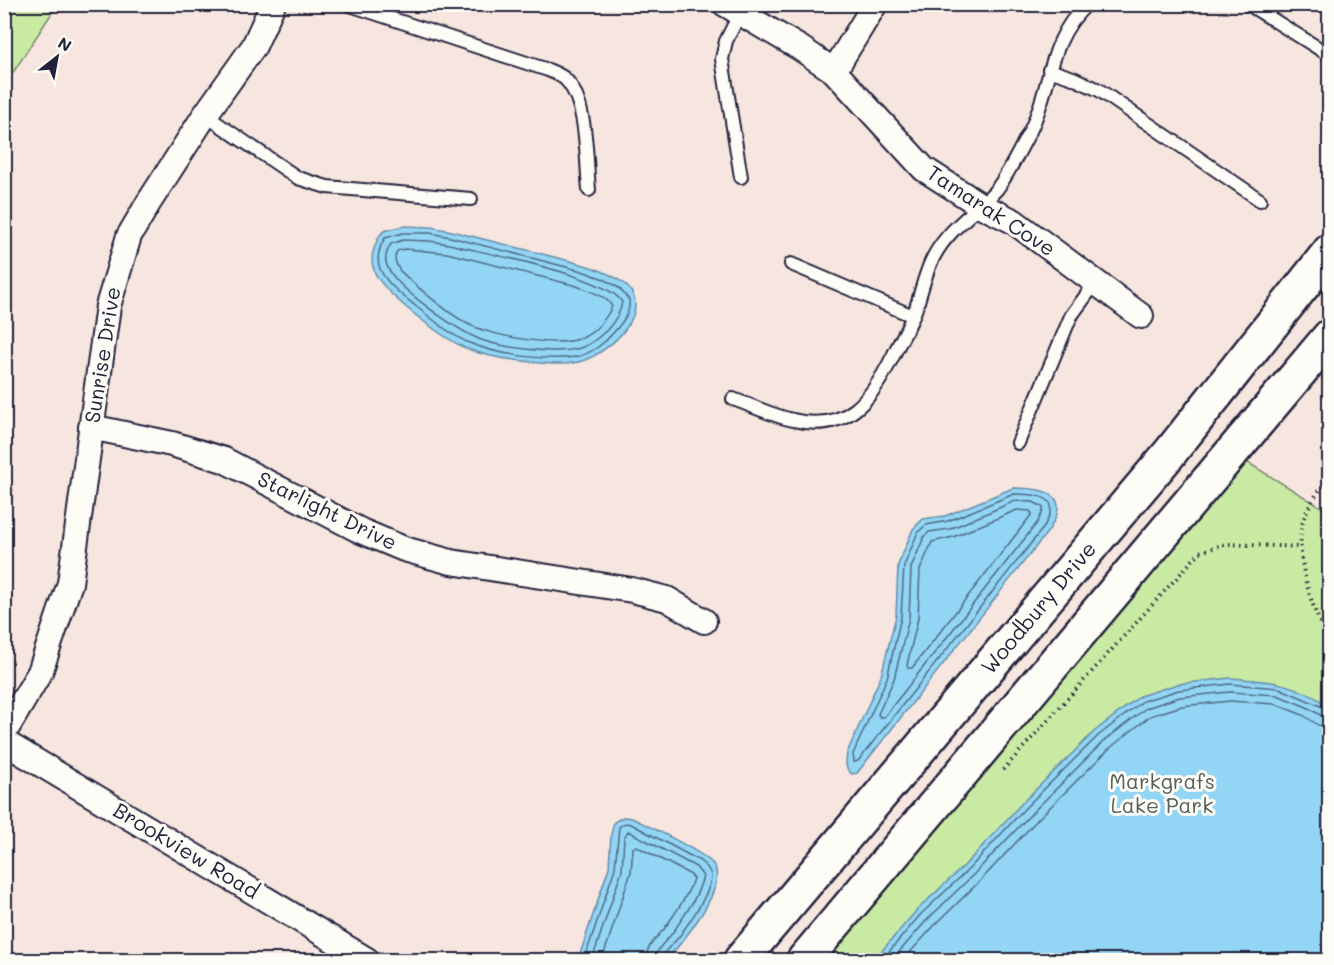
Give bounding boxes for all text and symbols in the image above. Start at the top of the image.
north arrow [27,27,87,87]
text: N [54,32,76,56]
street label: Tamarak Cove [923,158,1061,261]
street label: Sunrise Drive [77,285,126,425]
street label: Starlight Drive [253,464,402,555]
street label: Woodbury Drive [974,535,1101,679]
park label: Markgrafs Lake Park [1109,767,1215,818]
street label: Brookview Road [109,796,265,904]

